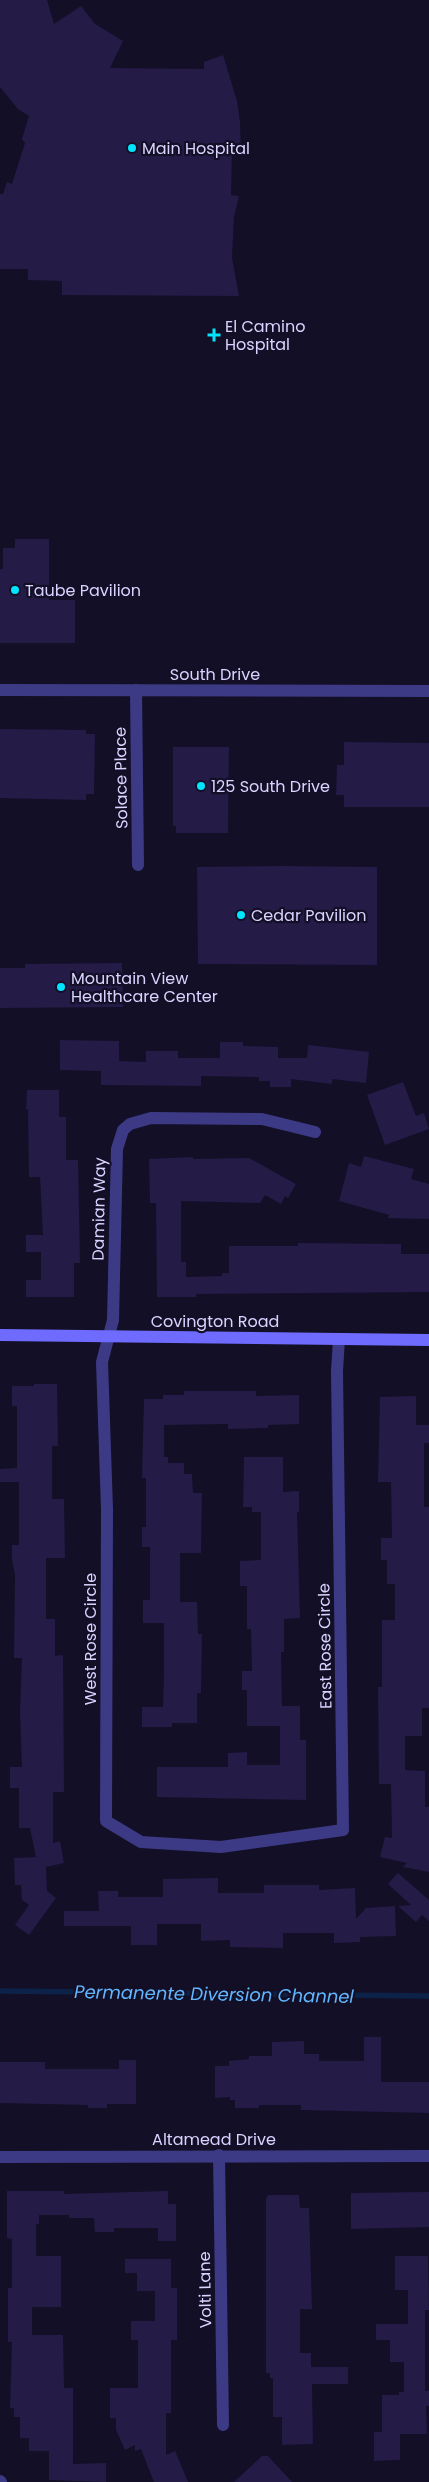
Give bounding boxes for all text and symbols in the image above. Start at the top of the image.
place label: Main Hospital [142,137,250,160]
marker: Main Hospital [126,142,138,154]
place label: El Camino Hospital [225,315,305,356]
marker: El Camino Hospital [207,328,221,342]
place label: Taube Pavilion [25,579,141,602]
marker: Taube Pavilion [9,584,21,596]
street label: South Drive [170,663,260,686]
street label: Solace Place [109,727,133,829]
place label: 125 South Drive [211,775,330,798]
marker: 125 South Drive [195,780,207,792]
place label: Cedar Pavilion [251,904,367,927]
marker: Cedar Pavilion [235,909,247,921]
place label: Mountain View Healthcare Center [71,967,218,1008]
marker: Mountain View Healthcare Center [55,981,67,993]
street label: Damian Way [87,1157,111,1261]
street label: Covington Road [151,1310,279,1333]
street label: West Rose Circle [79,1573,102,1705]
street label: East Rose Circle [312,1583,338,1709]
water label: Permanente Diversion Channel [74,1979,355,2009]
street label: Altamead Drive [152,2128,276,2151]
street label: Volti Lane [193,2251,217,2329]

